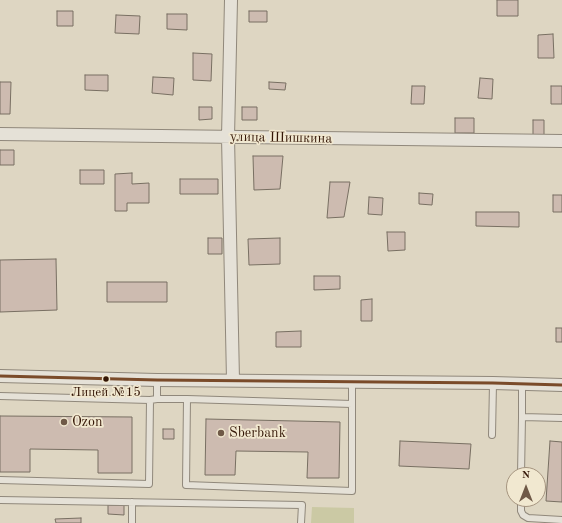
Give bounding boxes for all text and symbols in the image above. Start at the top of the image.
street label: улица Шишкина [230,129,332,147]
marker: Лицей №15 [101,374,111,384]
place label: Лицей №15 [71,385,141,401]
place label: Ozon [72,414,102,430]
marker: Ozon [59,417,69,427]
place label: Sberbank [229,425,286,441]
marker: Sberbank [216,428,226,438]
north arrow [506,467,546,507]
text: N [522,470,530,481]

